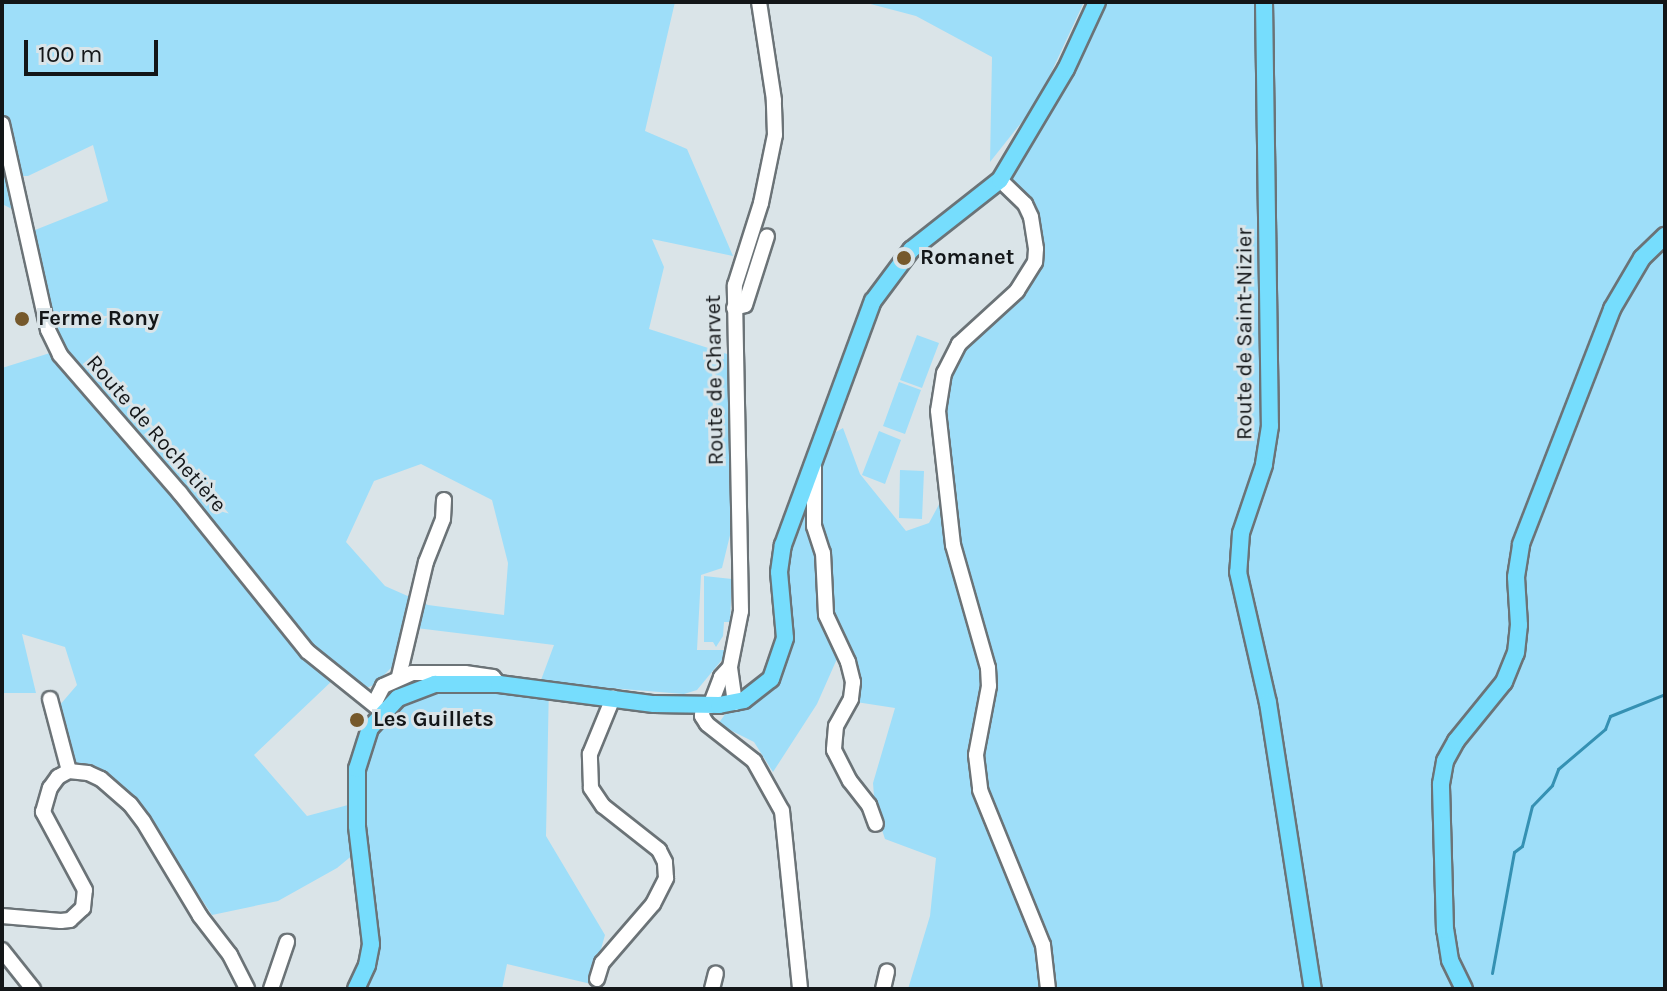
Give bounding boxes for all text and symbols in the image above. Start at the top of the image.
scale bar [28,24,162,74]
text: 100 m [38,40,103,68]
street label: Route de Saint-Nizier [1232,228,1258,440]
place label: Romanet [920,245,1014,271]
marker: Romanet [895,249,913,267]
street label: Route de Charvet [700,294,730,466]
place label: Ferme Rony [38,306,159,332]
marker: Ferme Rony [13,310,31,328]
street label: Route de Rochetière [80,350,232,518]
place label: Les Guillets [373,707,494,733]
marker: Les Guillets [348,711,366,729]

